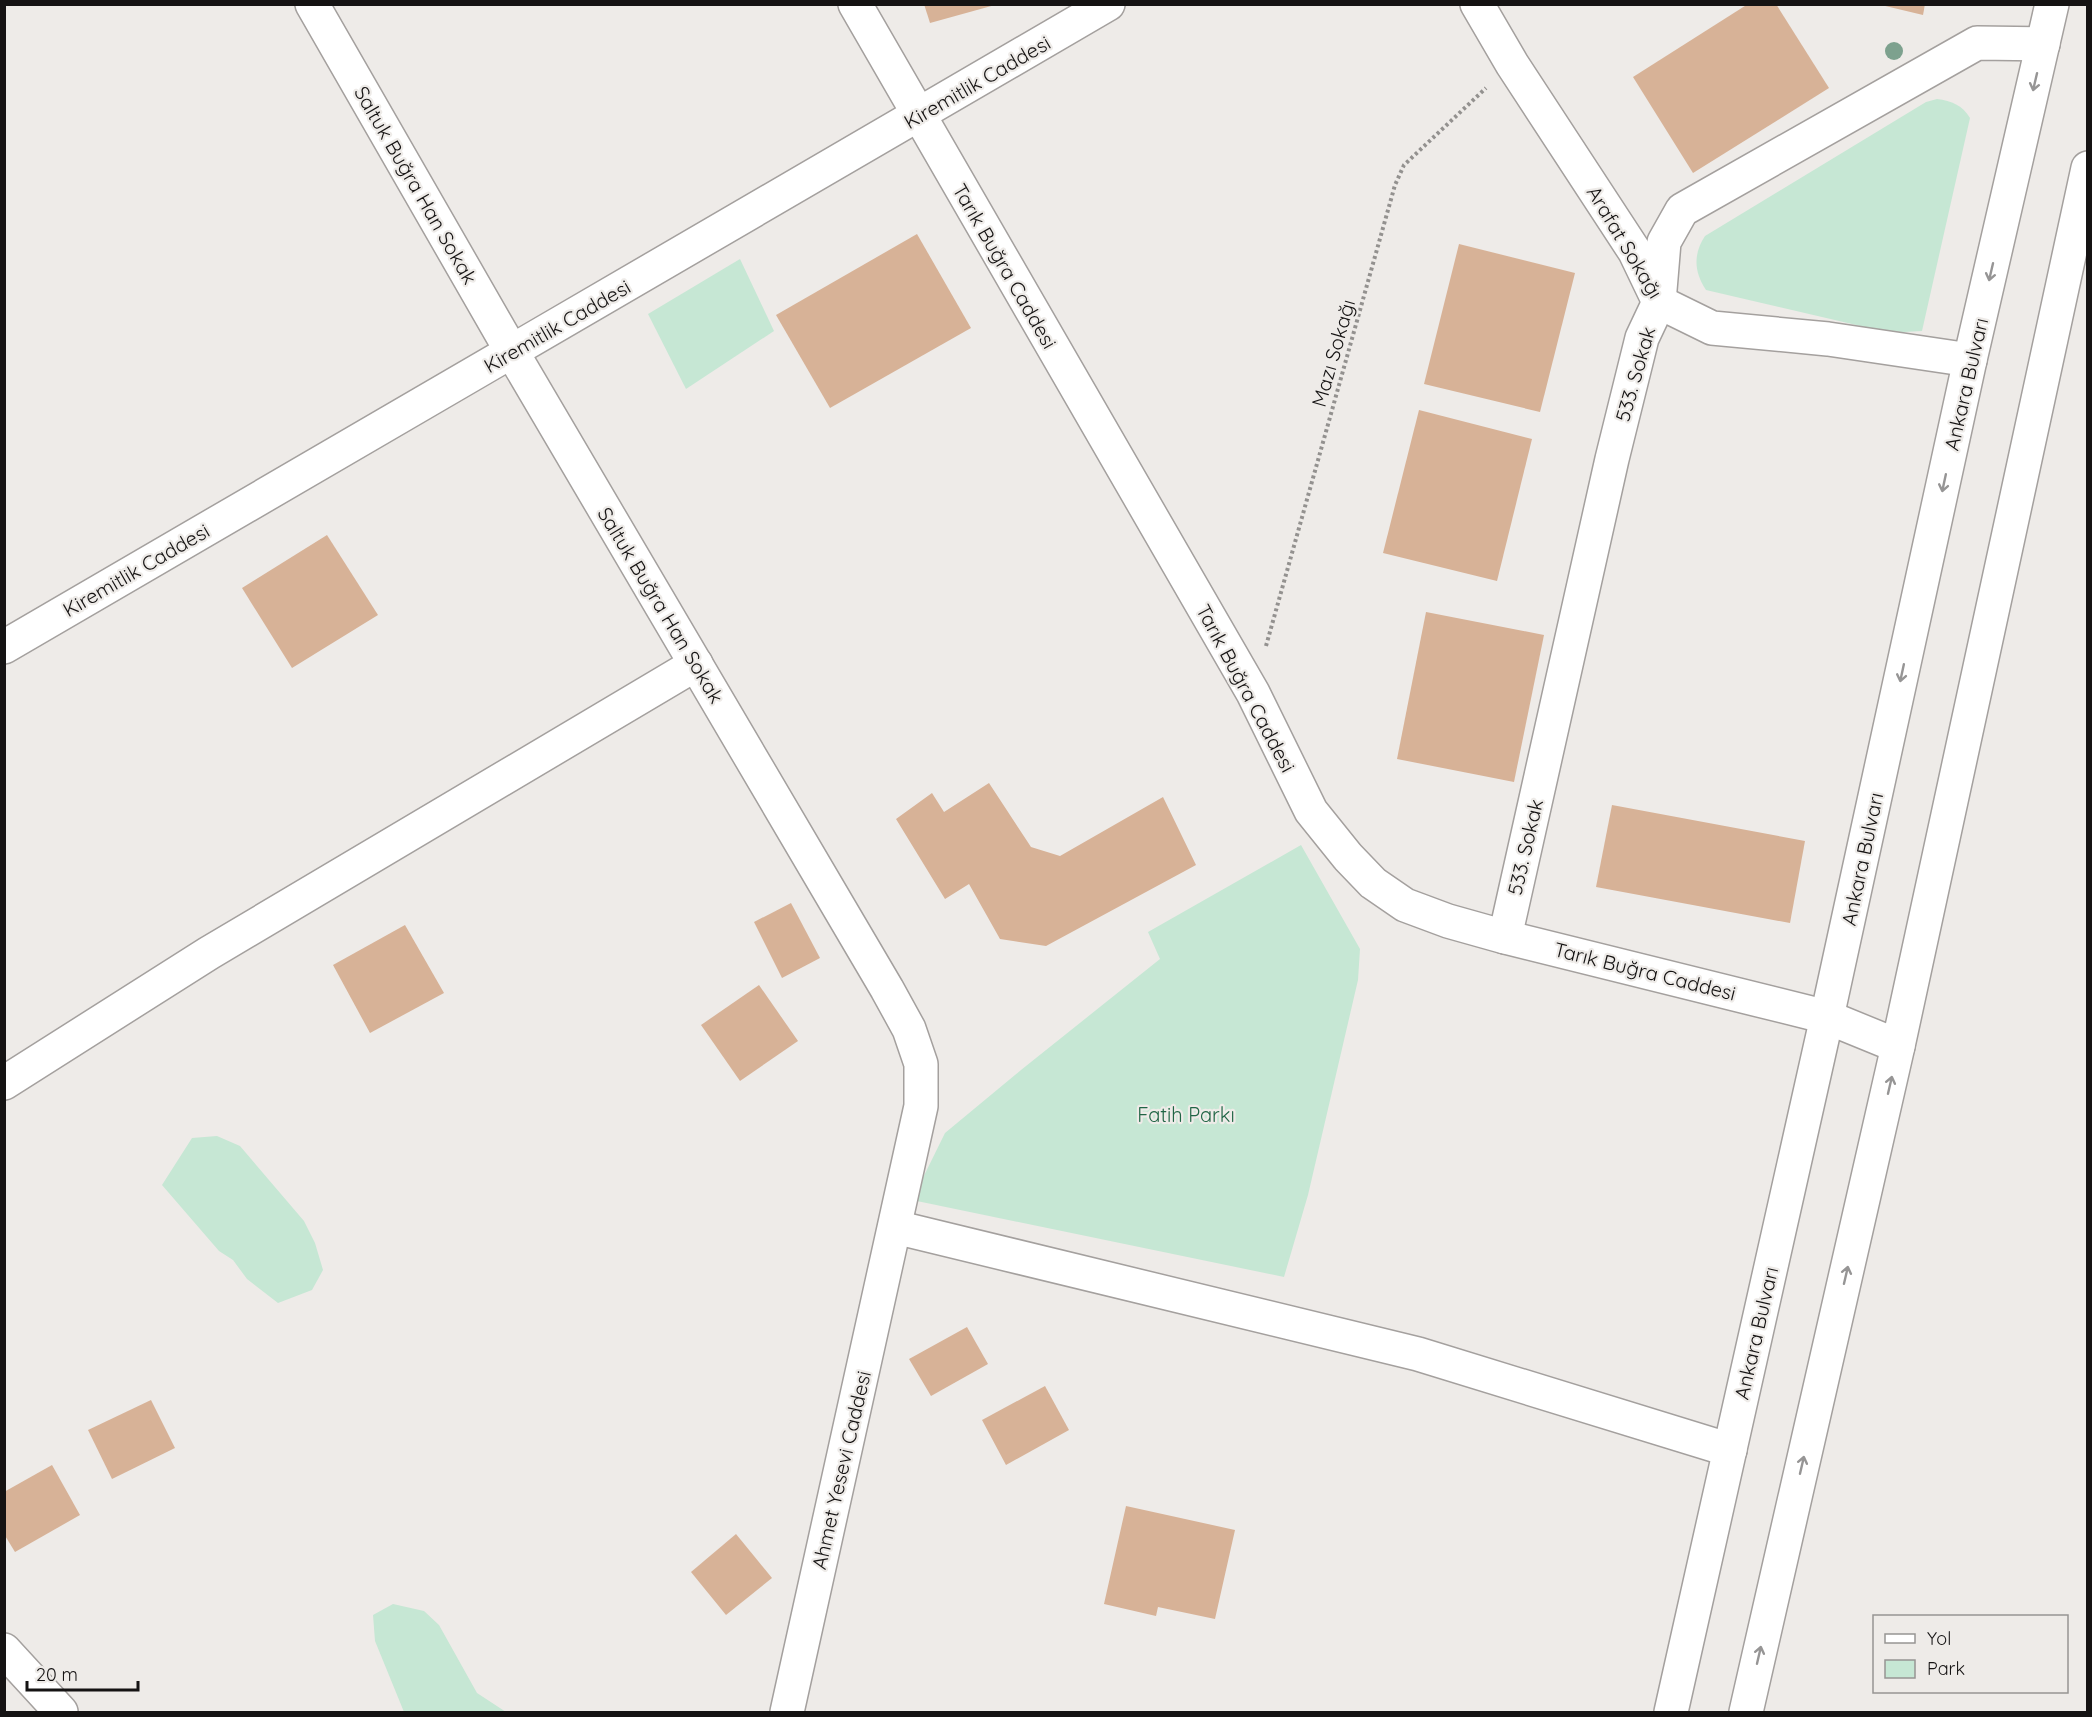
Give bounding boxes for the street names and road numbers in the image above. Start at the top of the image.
street label: Kiremitlik Caddesi [899,30,1055,134]
street label: Saltuk Buğra Han Sokak [349,82,483,288]
street label: Tarık Buğra Caddesi [948,179,1062,353]
street label: Arafat Sokağı [1582,181,1668,303]
street label: Kiremitlik Caddesi [479,274,635,378]
street label: Mazı Sokağı [1306,296,1360,410]
street label: Ankara Bulvarı [1939,315,1993,453]
street label: 533. Sokak [1610,324,1660,424]
street label: Saltuk Buğra Han Sokak [592,502,730,708]
street label: Kiremitlik Caddesi [58,518,214,622]
street label: Tarık Buğra Caddesi [1191,600,1301,776]
street label: Ankara Bulvarı [1836,790,1888,928]
street label: 533. Sokak [1502,797,1548,897]
street label: Tarık Buğra Caddesi [1551,936,1739,1006]
street label: Ankara Bulvarı [1729,1264,1783,1402]
street label: Ahmet Yesevi Caddesi [806,1368,876,1572]

